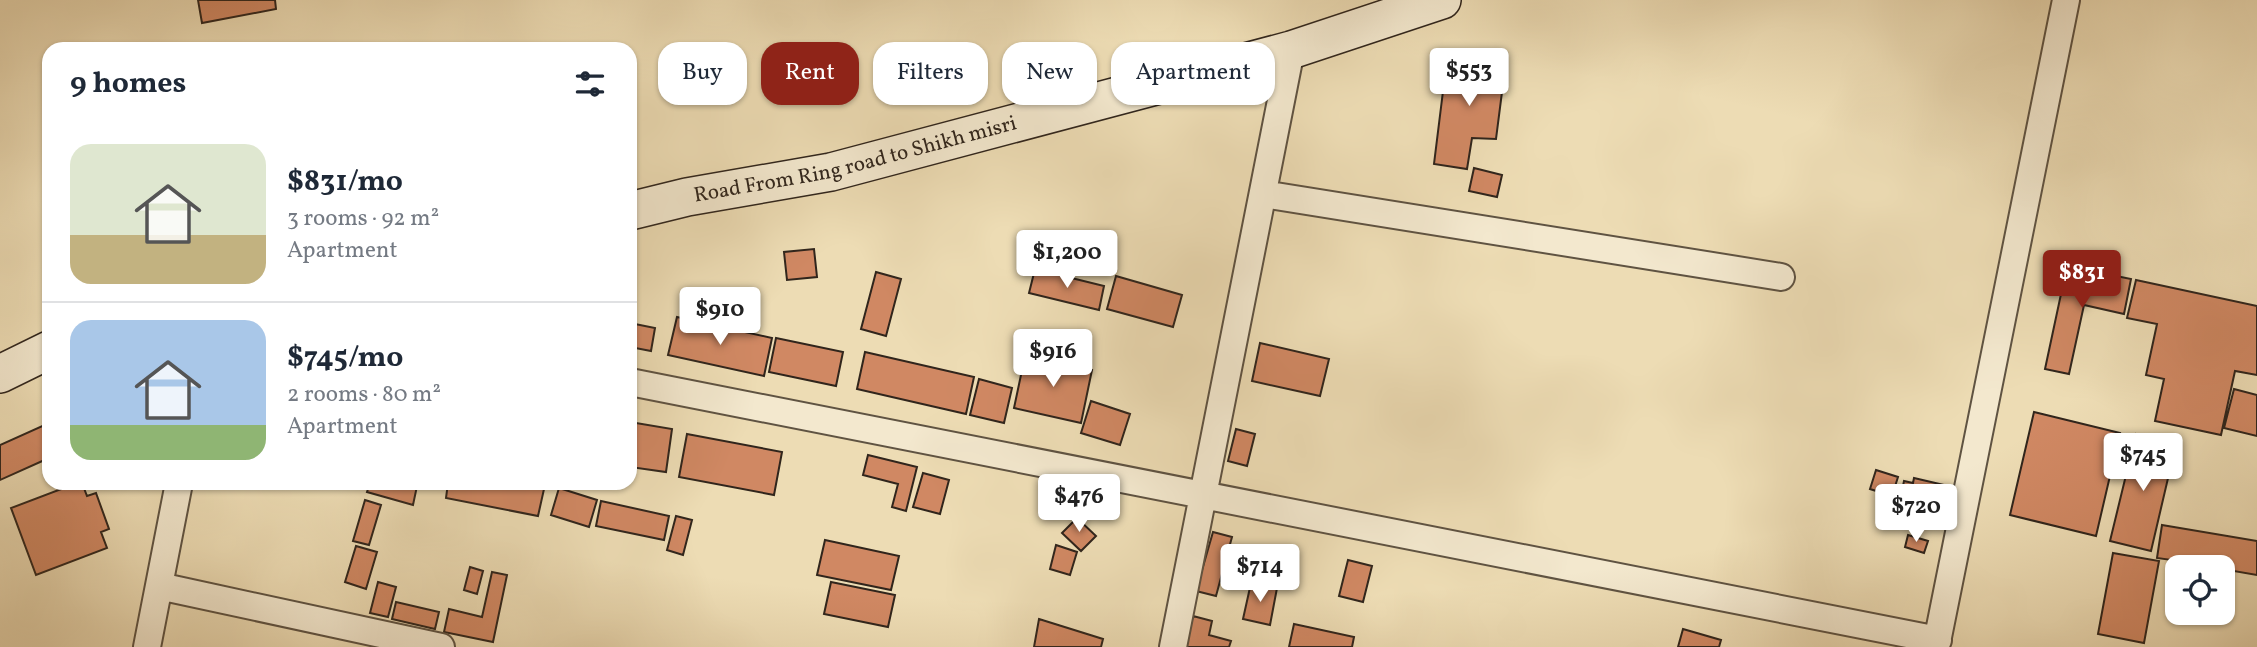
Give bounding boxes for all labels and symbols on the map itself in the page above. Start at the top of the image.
pin: $553 [1428,48,1510,108]
street label: Road From Ring road to Shikh misri [691,109,1020,210]
pin: $1,200 [1010,230,1124,290]
pin: $831 [2041,250,2123,310]
pin: $910 [679,288,761,347]
pin: $916 [1012,330,1094,389]
pin: $745 [2102,434,2184,493]
pin: $476 [1038,475,1120,534]
pin: $720 [1875,484,1957,544]
pin: $714 [1219,544,1301,604]

